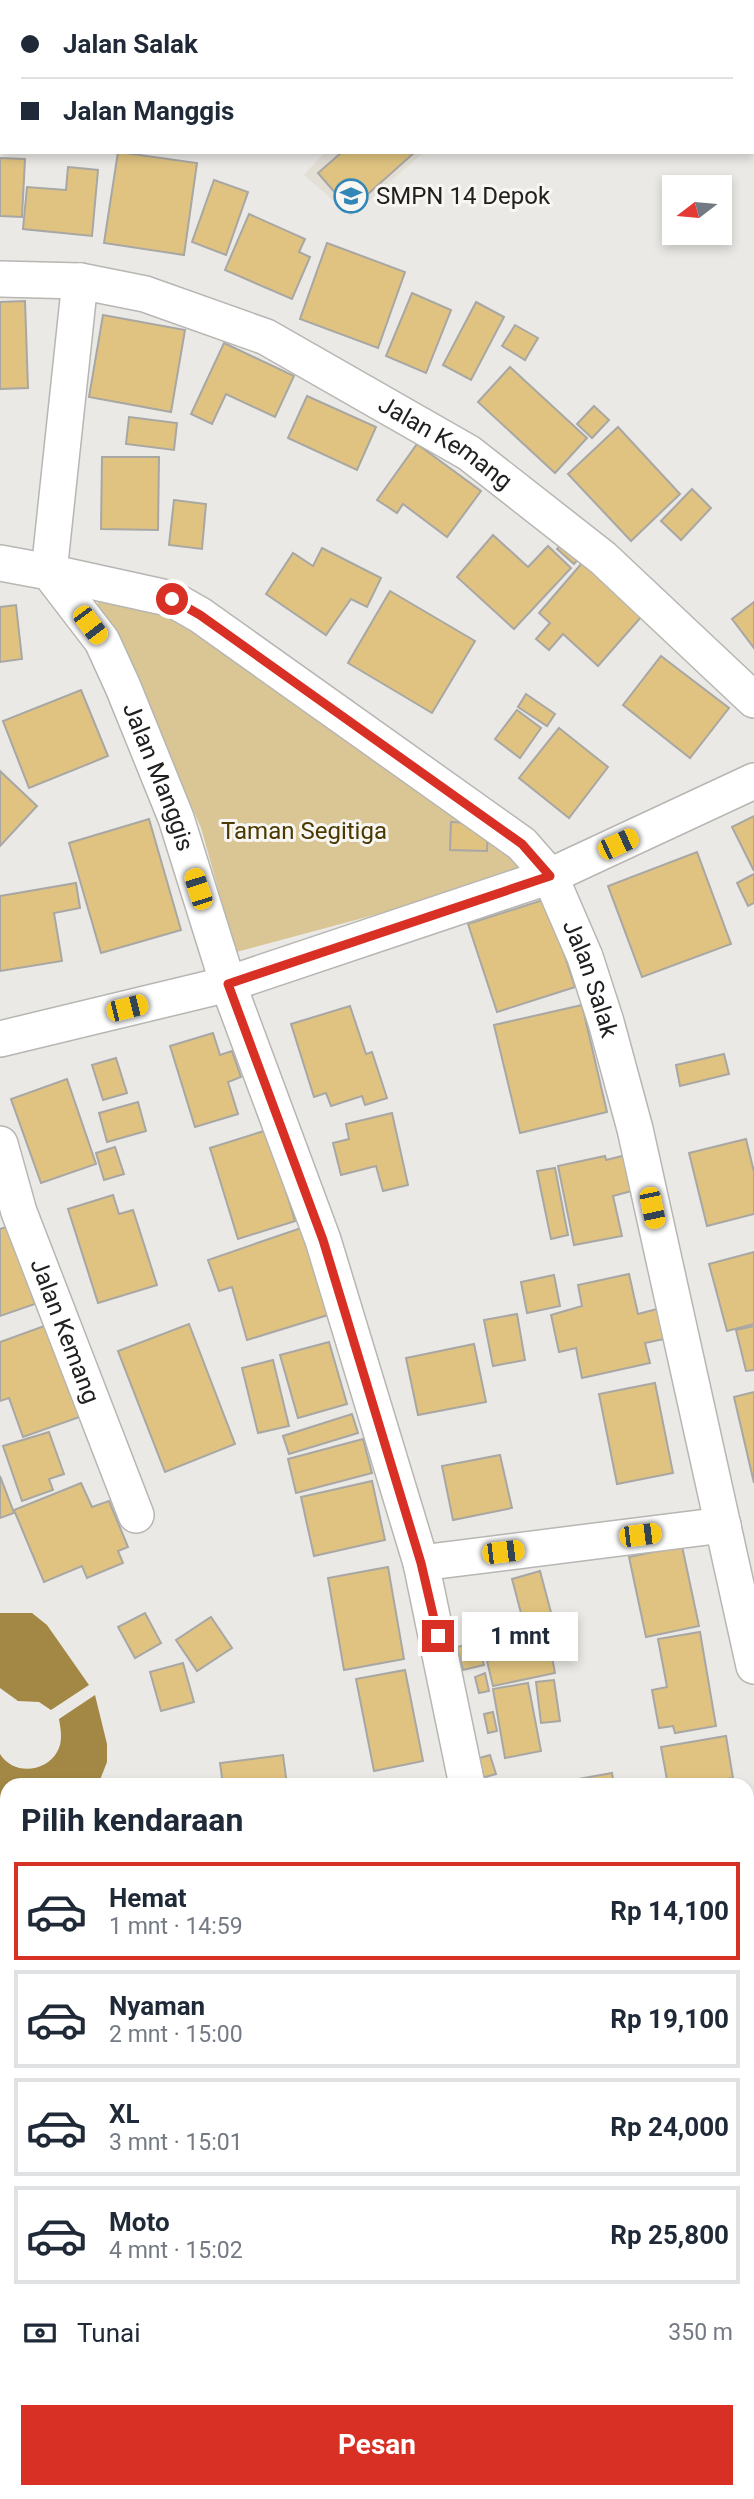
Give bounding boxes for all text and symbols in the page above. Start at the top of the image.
text: Jalan Salak [63,29,198,59]
text: Jalan Manggis [63,96,234,126]
north arrow [662,175,732,245]
map controls [662,175,732,245]
school or university icon: SMPN 14 Depok [332,177,370,215]
place label: SMPN 14 Depok [376,182,551,210]
street label: Jalan Kemang [374,390,518,495]
route start [156,583,188,615]
car [69,602,112,648]
street label: Jalan Manggis [117,699,199,854]
park label: Taman Segitiga [221,817,387,845]
car [595,826,642,862]
car [182,866,215,912]
street label: Jalan Salak [557,916,624,1041]
car [105,993,150,1023]
car [638,1185,667,1231]
street label: Jalan Kemang [24,1255,105,1407]
car [618,1522,663,1548]
car [481,1539,526,1565]
callout: 1 mnt [462,1612,578,1660]
route end [422,1620,454,1652]
text: 1 mnt [490,1623,550,1650]
text: Pilih kendaraan [21,1801,243,1839]
icon: car [25,1880,88,1943]
text: Hemat [109,1883,187,1913]
text: Rp 14,100 [610,1896,729,1926]
text: 1 mnt · 14:59 [109,1913,243,1940]
icon: car [25,1988,88,2051]
text: Nyaman [109,1991,205,2021]
text: Rp 19,100 [610,2004,729,2034]
text: 2 mnt · 15:00 [109,2021,243,2048]
icon: car [25,2096,88,2159]
text: XL [109,2099,140,2129]
text: Rp 24,000 [610,2112,729,2142]
text: 3 mnt · 15:01 [109,2129,243,2156]
icon: car [25,2204,88,2267]
text: Moto [109,2207,170,2237]
text: Rp 25,800 [610,2220,729,2250]
text: 4 mnt · 15:02 [109,2237,243,2264]
icon: cash [21,2314,59,2352]
text: Tunai [77,2318,140,2348]
text: 350 m [668,2319,733,2346]
button: Pesan [21,2405,733,2485]

